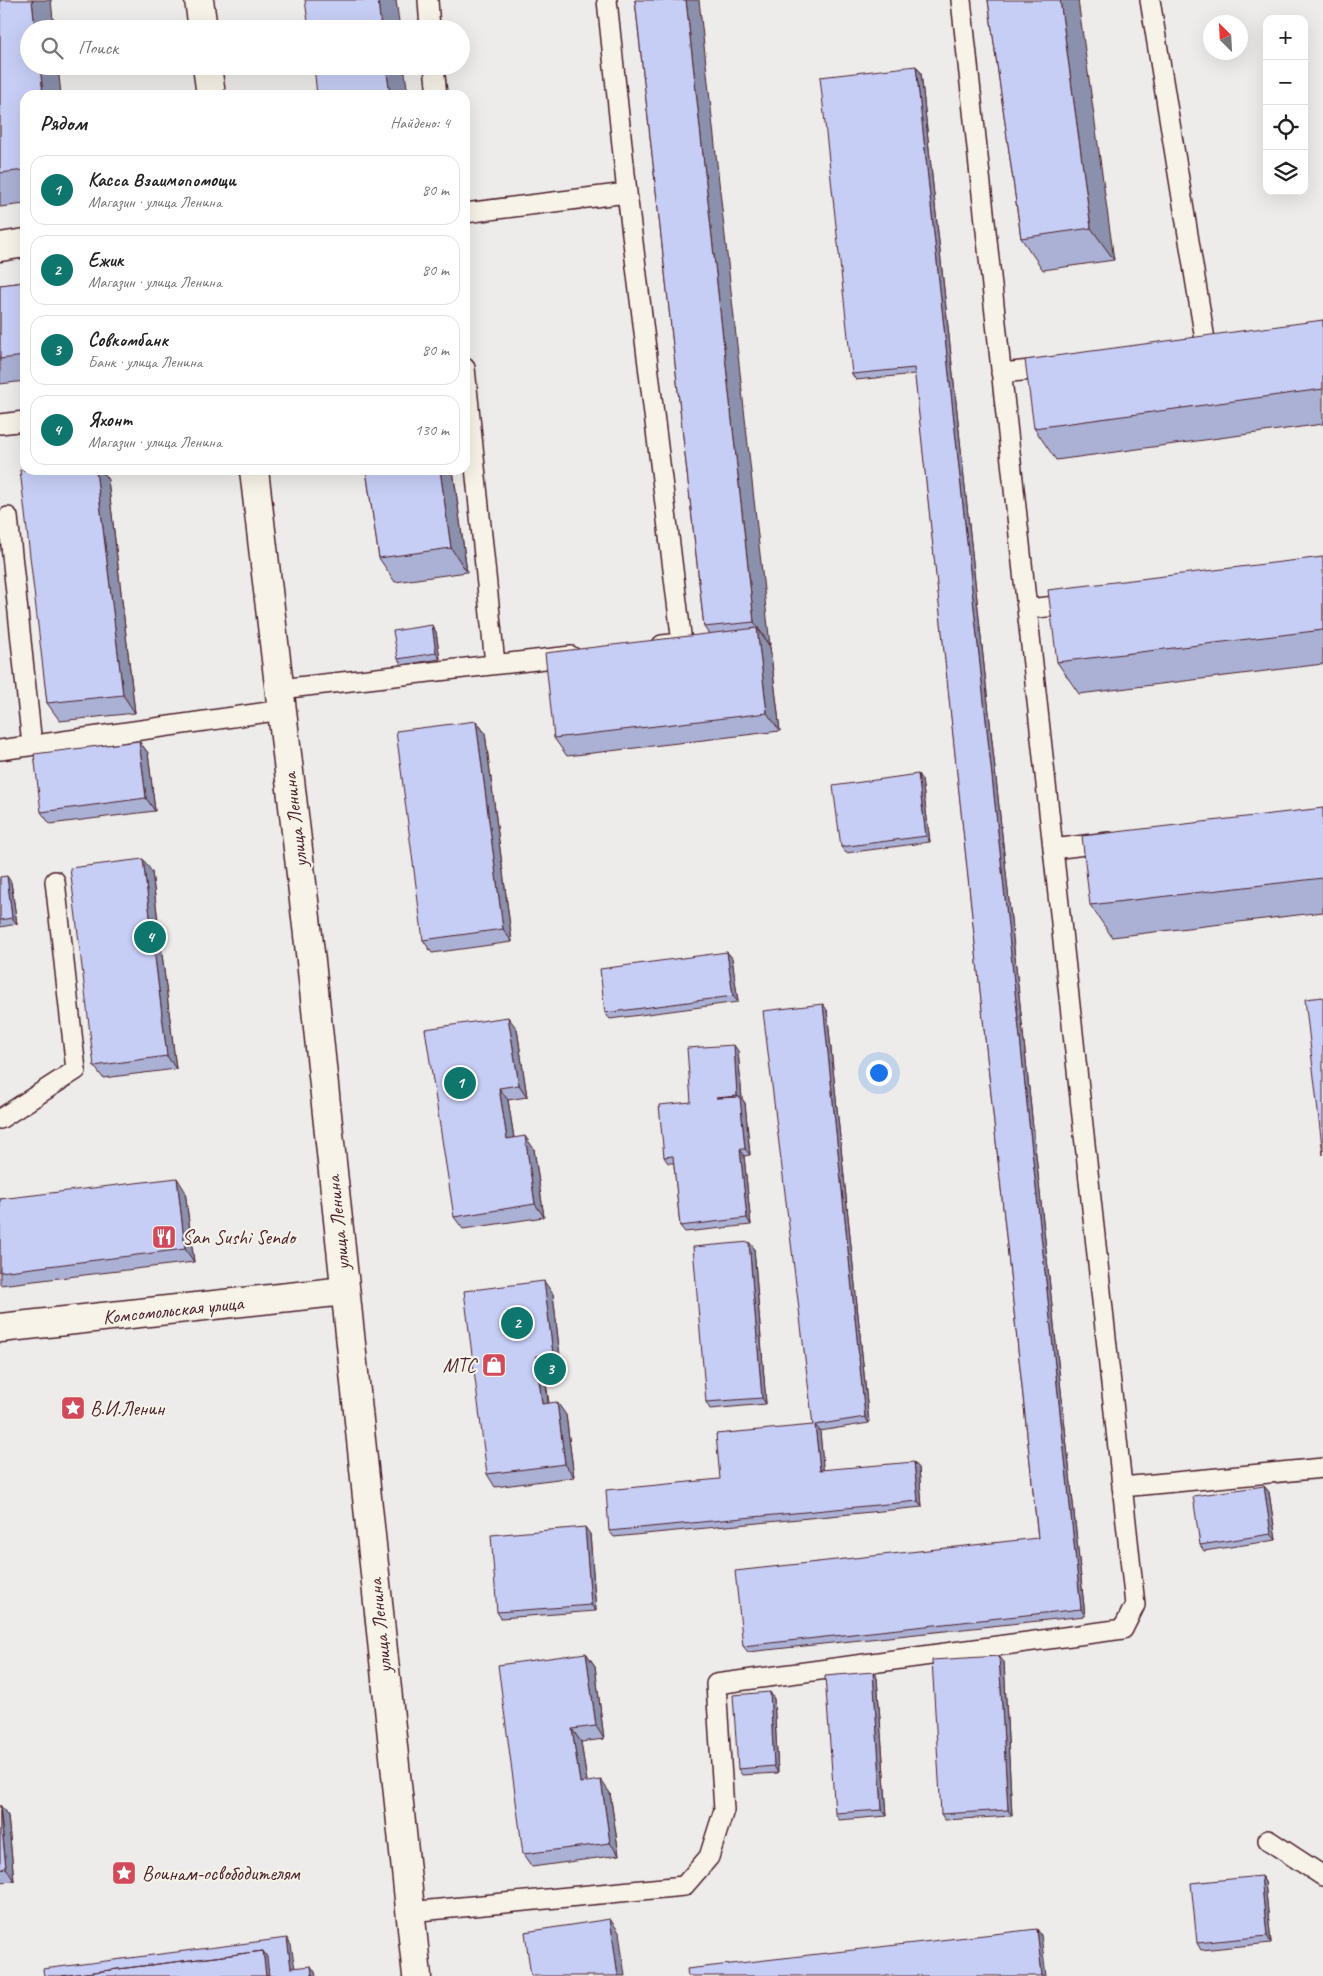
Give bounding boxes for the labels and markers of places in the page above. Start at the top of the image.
pin: 4 [134,918,166,956]
pin: 1 [444,1064,476,1102]
restaurant icon: San Sushi Sendo [151,1224,177,1250]
place label: San Sushi Sendo [182,1225,297,1250]
pin: 2 [501,1304,533,1342]
pin: 3 [534,1350,566,1388]
shop icon: МТС [481,1352,507,1378]
place label: МТС [443,1353,478,1378]
place icon: В.И.Ленин [60,1395,86,1421]
place label: В.И.Ленин [90,1396,166,1421]
place icon: Воинам-освободителям [111,1860,137,1886]
place label: Воинам-освободителям [142,1861,301,1886]

